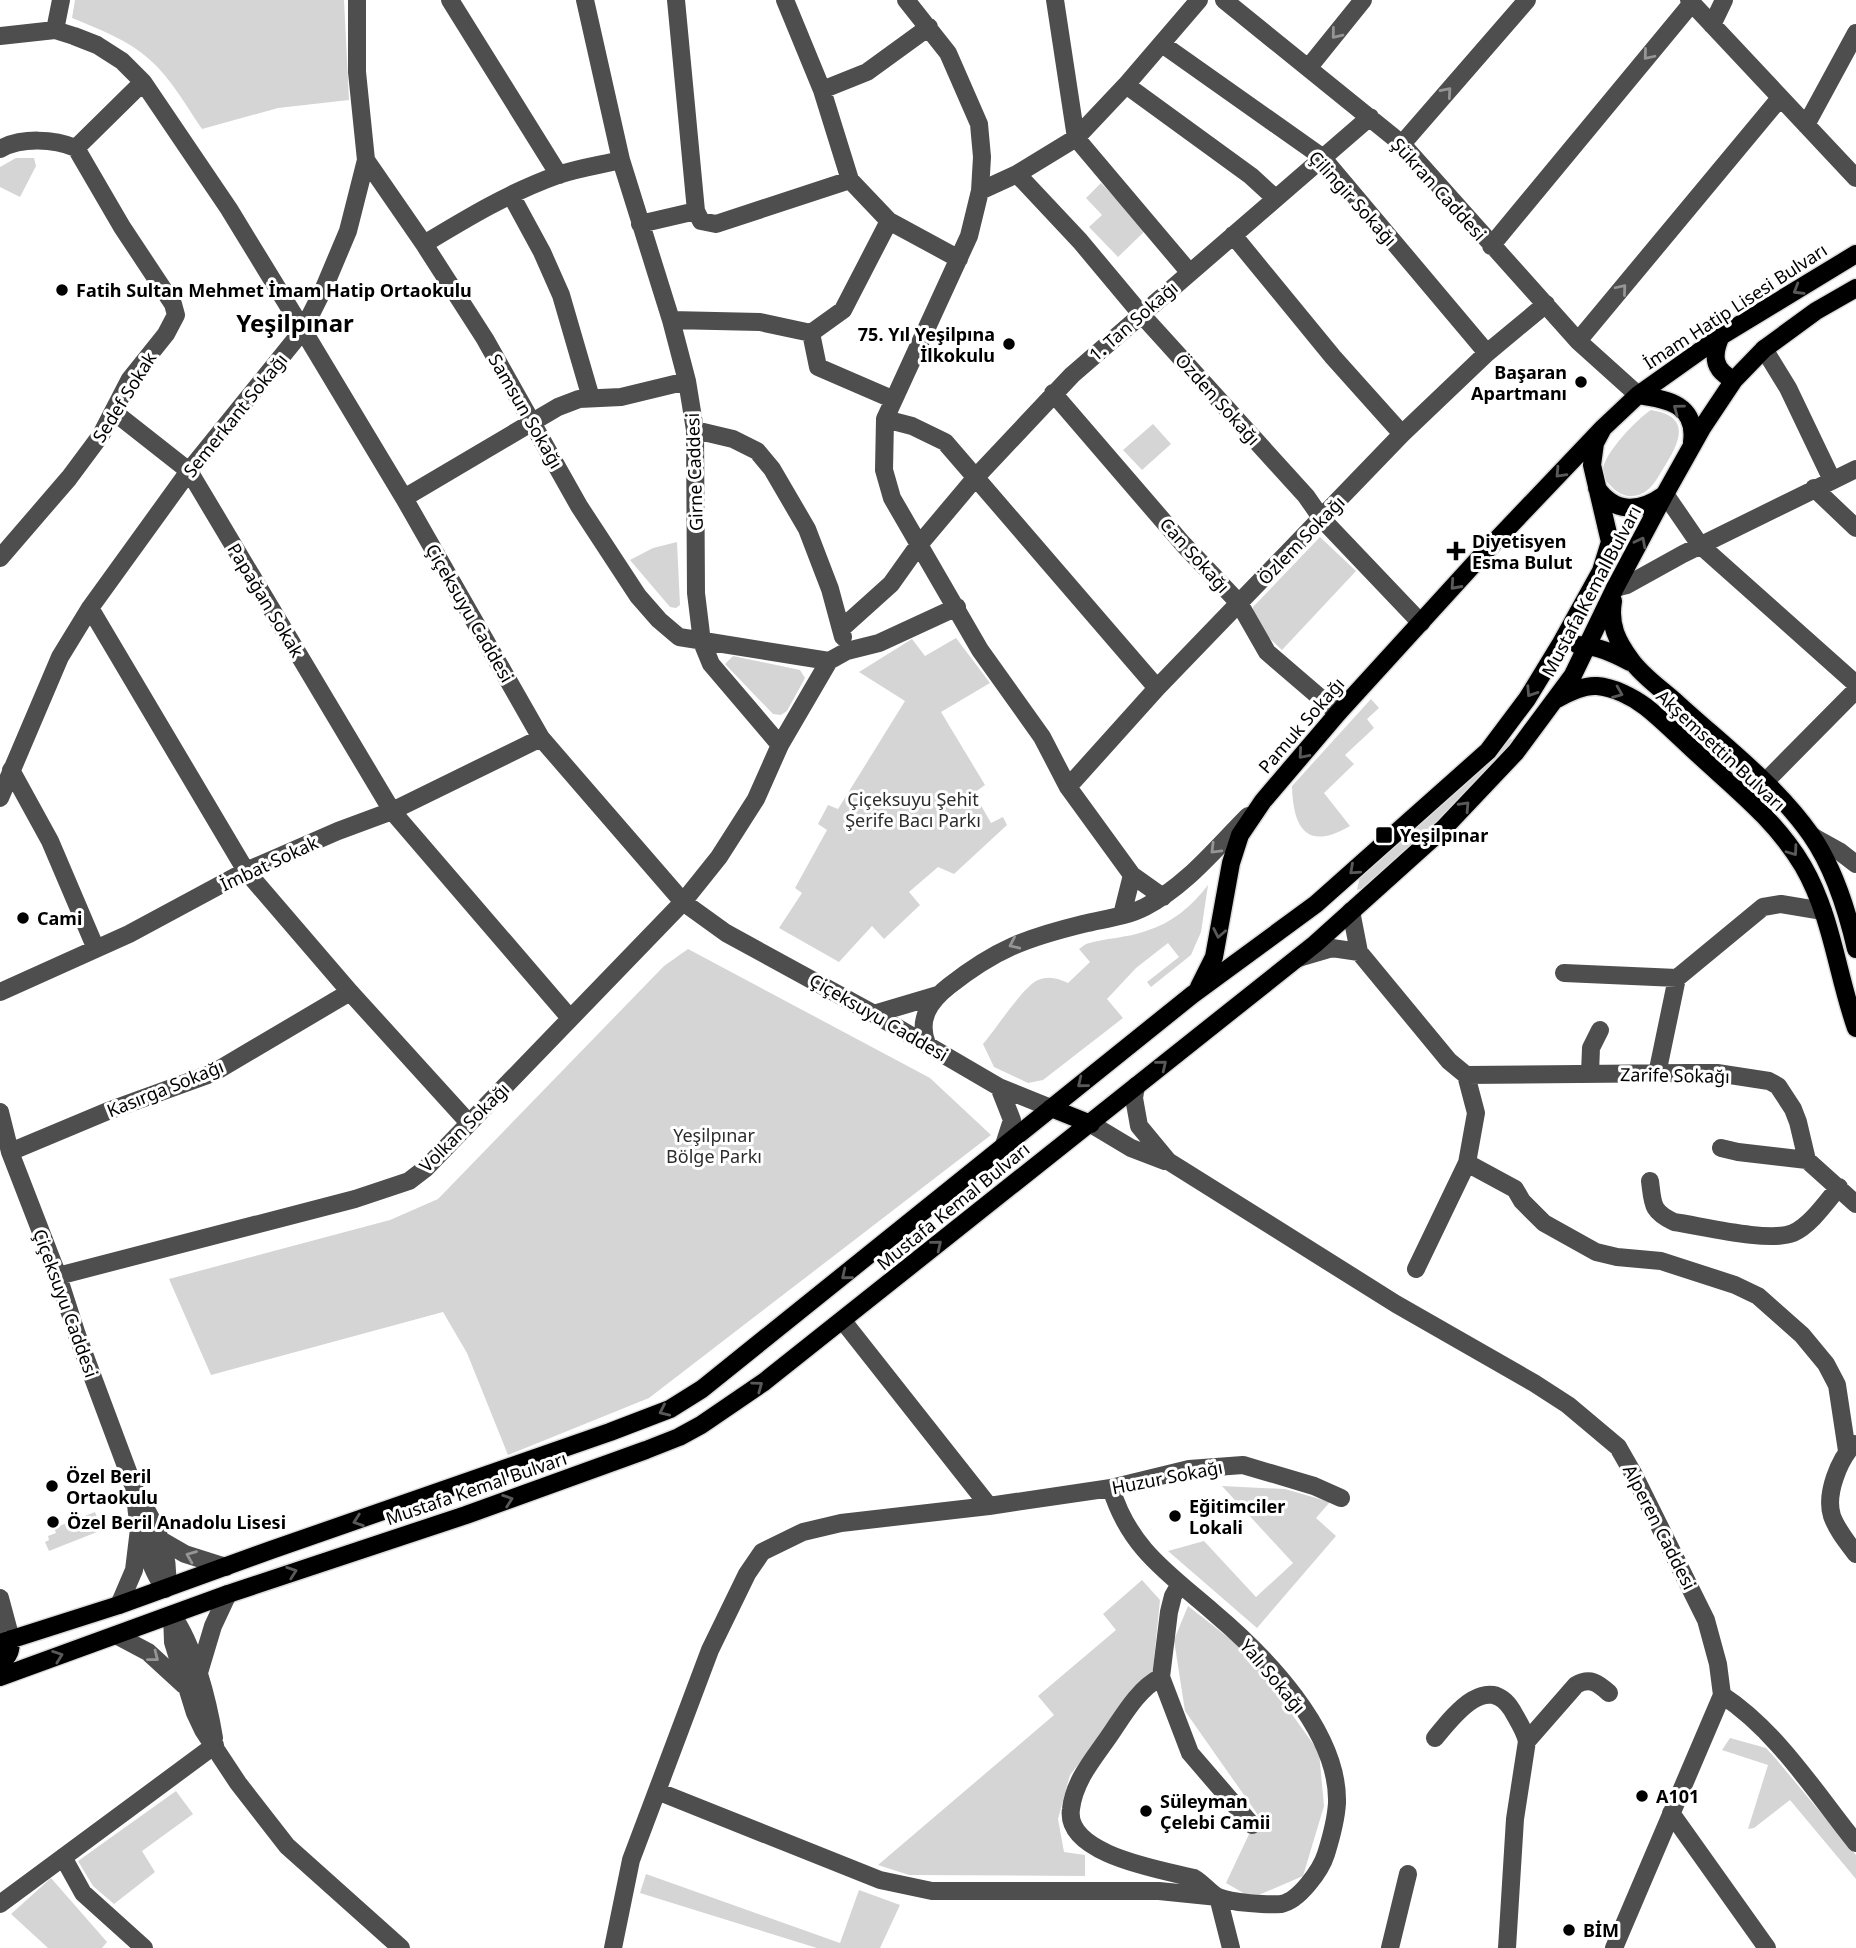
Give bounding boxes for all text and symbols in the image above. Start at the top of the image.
one-way arrow [1332,25,1344,38]
one-way arrow [1644,47,1656,60]
one-way arrow [1439,88,1451,101]
street label: Şükran Caddesi [1386,132,1492,246]
street label: Çilingir Sokağı [1304,145,1402,251]
street label: İmam Hatip Lisesi Bulvarı [1639,238,1831,374]
street label: 1. Tan Sokağı [1083,276,1183,366]
place label: Fatih Sultan Mehmet İmam Hatip Ortaokulu [76,278,472,302]
one-way arrow [1792,281,1805,294]
marker: Fatih Sultan Mehmet İmam Hatip Ortaokulu [54,282,70,298]
one-way arrow [1613,284,1626,296]
district label: Yeşilpınar [236,306,354,339]
place label: 75. Yıl Yeşilpına İlkokulu [858,322,995,367]
marker: 75. Yıl Yeşilpına İlkokulu [1001,336,1017,352]
street label: Sedef Sokak [87,347,161,447]
street label: Semerkant Sokağı [178,348,292,482]
street label: Özden Sokağı [1170,348,1266,450]
street label: Samsun Sokağı [483,349,569,473]
place label: Başaran Apartmanı [1471,360,1567,405]
marker: Başaran Apartmanı [1573,374,1589,390]
one-way arrow [1674,404,1686,417]
street label: Girne Caddesi [680,413,708,531]
one-way arrow [1556,465,1569,478]
street label: Özlem Sokağı [1252,490,1350,590]
street label: Mustafa Kemal Bulvarı [1536,501,1646,681]
street label: Can Sokağı [1155,512,1235,598]
place label: Diyetisyen Esma Bulut [1472,529,1573,574]
one-way arrow [1633,537,1647,549]
street label: Papağan Sokak [222,538,310,662]
street label: Çiçeksuyu Caddesi [421,539,519,687]
marker: Diyetisyen Esma Bulut [1446,541,1466,561]
one-way arrow [1451,577,1463,590]
street label: Pamuk Sokağı [1253,672,1349,778]
one-way arrow [1611,684,1623,698]
street label: Akşemsettin Bulvarı [1651,684,1791,816]
one-way arrow [1526,685,1539,698]
one-way arrow [1299,746,1311,759]
park label: Çiçeksuyu Şehit Şerife Bacı Parkı [845,787,981,832]
one-way arrow [1457,801,1470,814]
place label: Yeşilpınar [1400,823,1488,847]
marker: Yeşilpınar [1374,825,1394,845]
street label: İmbat Sokak [216,830,322,896]
one-way arrow [1210,841,1223,854]
one-way arrow [1784,843,1797,856]
one-way arrow [1349,862,1362,874]
place label: Cami [37,906,82,930]
marker: Cami [15,910,31,926]
one-way arrow [1212,927,1227,939]
one-way arrow [1009,936,1021,950]
street label: Çiçeksuyu Caddesi [805,968,953,1066]
street label: Kasırga Sokağı [103,1054,227,1122]
one-way arrow [1155,1060,1167,1073]
street label: Zarife Sokağı [1620,1062,1730,1088]
one-way arrow [1077,1075,1089,1088]
street label: Volkan Sokağı [414,1077,514,1177]
park label: Yeşilpınar Bölge Parkı [666,1123,762,1168]
street label: Mustafa Kemal Bulvarı [872,1137,1034,1275]
street label: Çiçeksuyu Caddesi [28,1226,104,1380]
one-way arrow [929,1241,941,1254]
one-way arrow [841,1266,853,1279]
one-way arrow [750,1382,763,1394]
one-way arrow [659,1403,672,1417]
street label: Mustafa Kemal Bulvarı [382,1446,570,1530]
street label: Huzur Sokağı [1110,1455,1224,1499]
street label: Alperen Caddesi [1618,1460,1702,1594]
place label: Özel Beril Ortaokulu [66,1464,158,1509]
marker: Özel Beril Ortaokulu [44,1478,60,1494]
one-way arrow [501,1494,514,1508]
place label: Eğitimciler Lokali [1189,1494,1285,1539]
marker: Eğitimciler Lokali [1167,1508,1183,1524]
place label: Özel Beril Anadolu Lisesi [67,1510,286,1534]
one-way arrow [353,1513,365,1527]
marker: Özel Beril Anadolu Lisesi [45,1514,61,1530]
one-way arrow [186,1550,199,1564]
one-way arrow [286,1566,298,1580]
street label: Yalı Sokağı [1235,1634,1311,1718]
one-way arrow [146,1649,159,1662]
one-way arrow [52,1650,64,1664]
place label: A101 [1656,1784,1699,1808]
marker: A101 [1634,1788,1650,1804]
place label: Süleyman Çelebi Camii [1160,1789,1271,1834]
marker: Süleyman Çelebi Camii [1138,1803,1154,1819]
place label: BİM [1583,1918,1619,1942]
marker: BİM [1561,1922,1577,1938]

